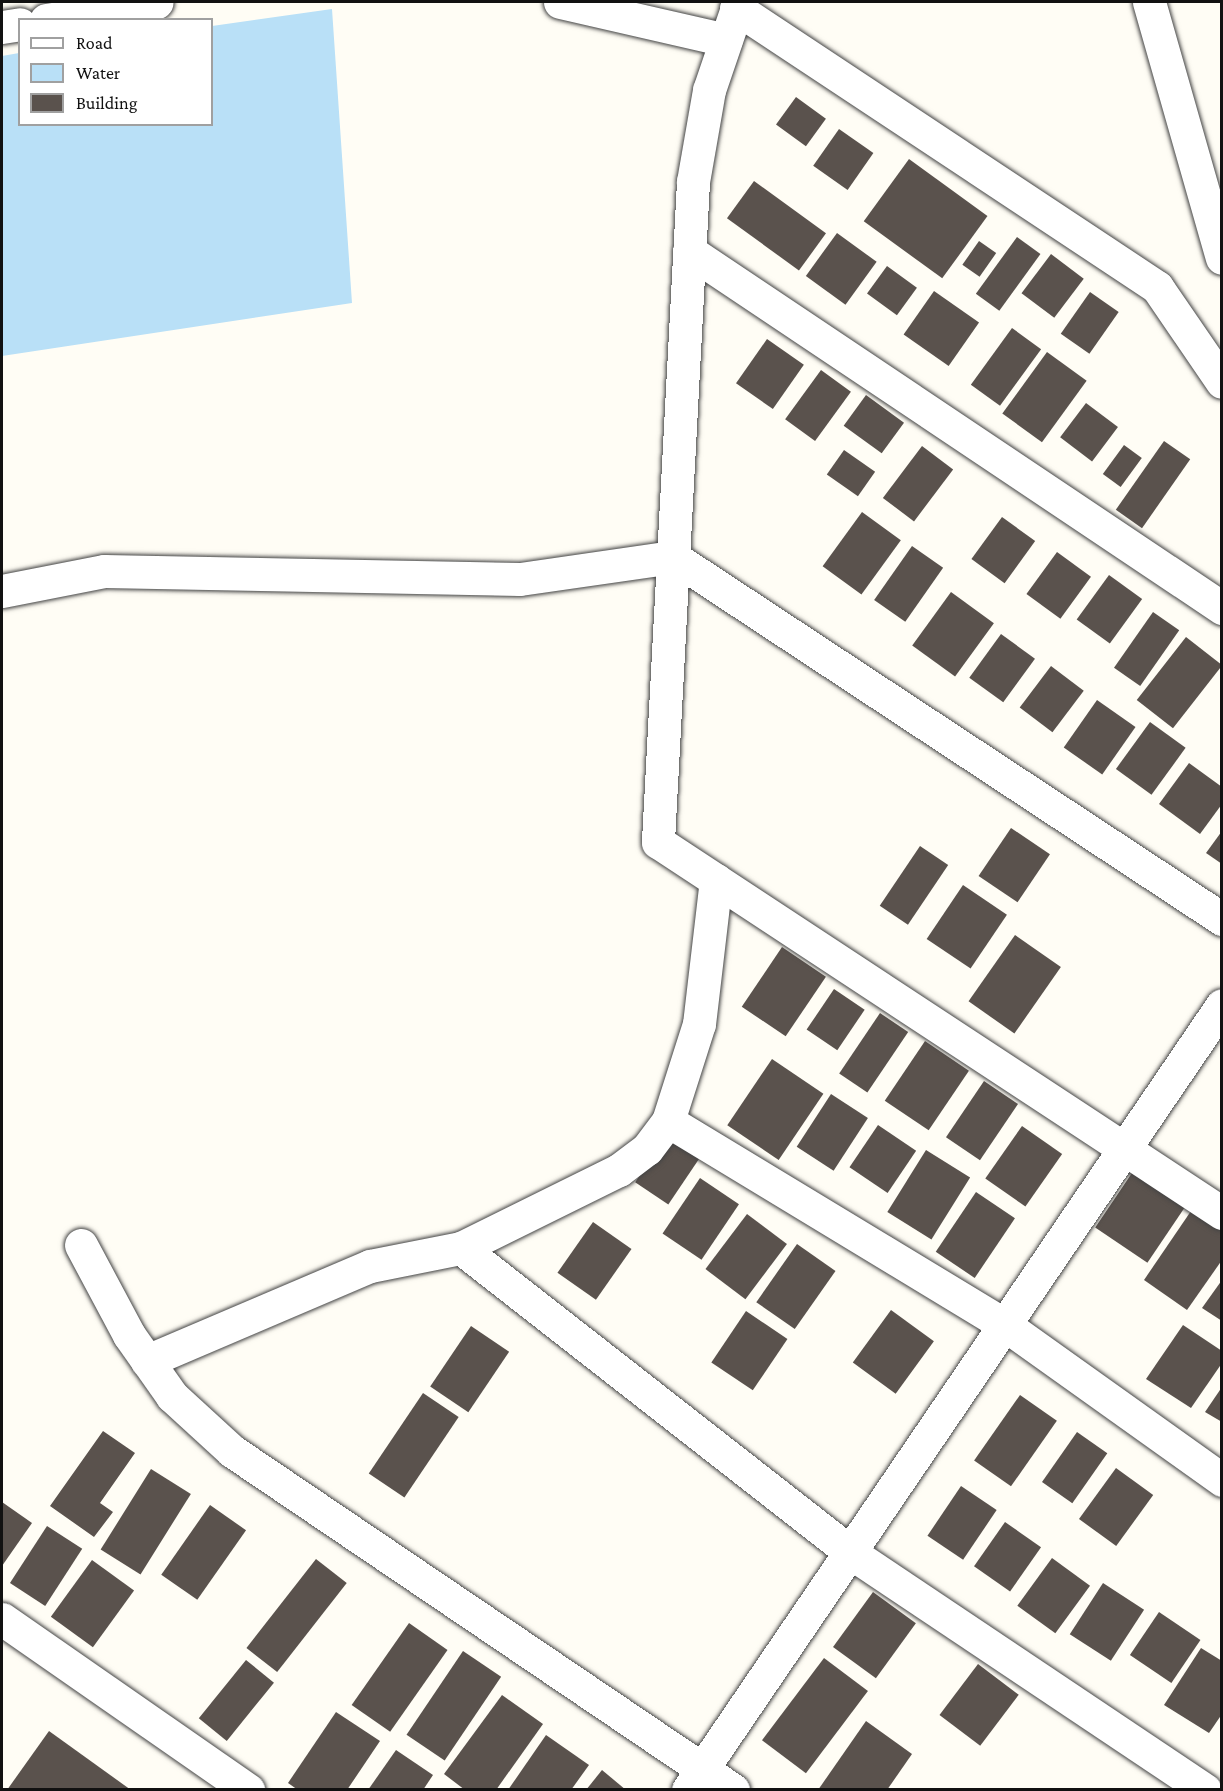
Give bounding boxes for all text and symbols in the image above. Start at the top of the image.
legend [18,18,213,126]
text: Road [76,33,113,53]
text: Water [76,63,120,83]
text: Building [76,93,137,113]

